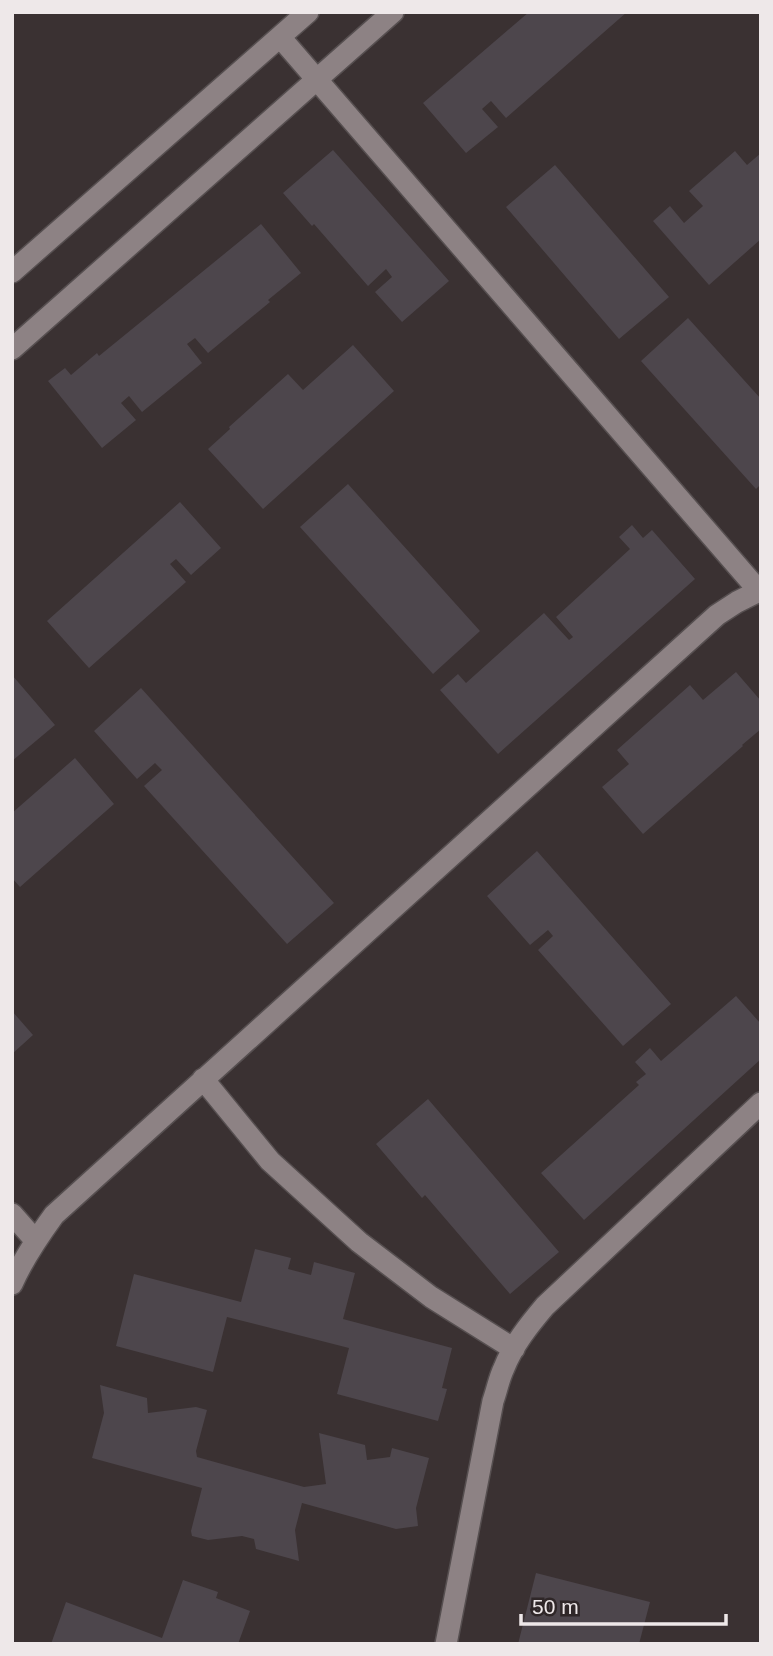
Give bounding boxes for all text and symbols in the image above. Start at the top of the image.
scale bar [521,1582,726,1626]
text: 50 m [532,1595,579,1618]

